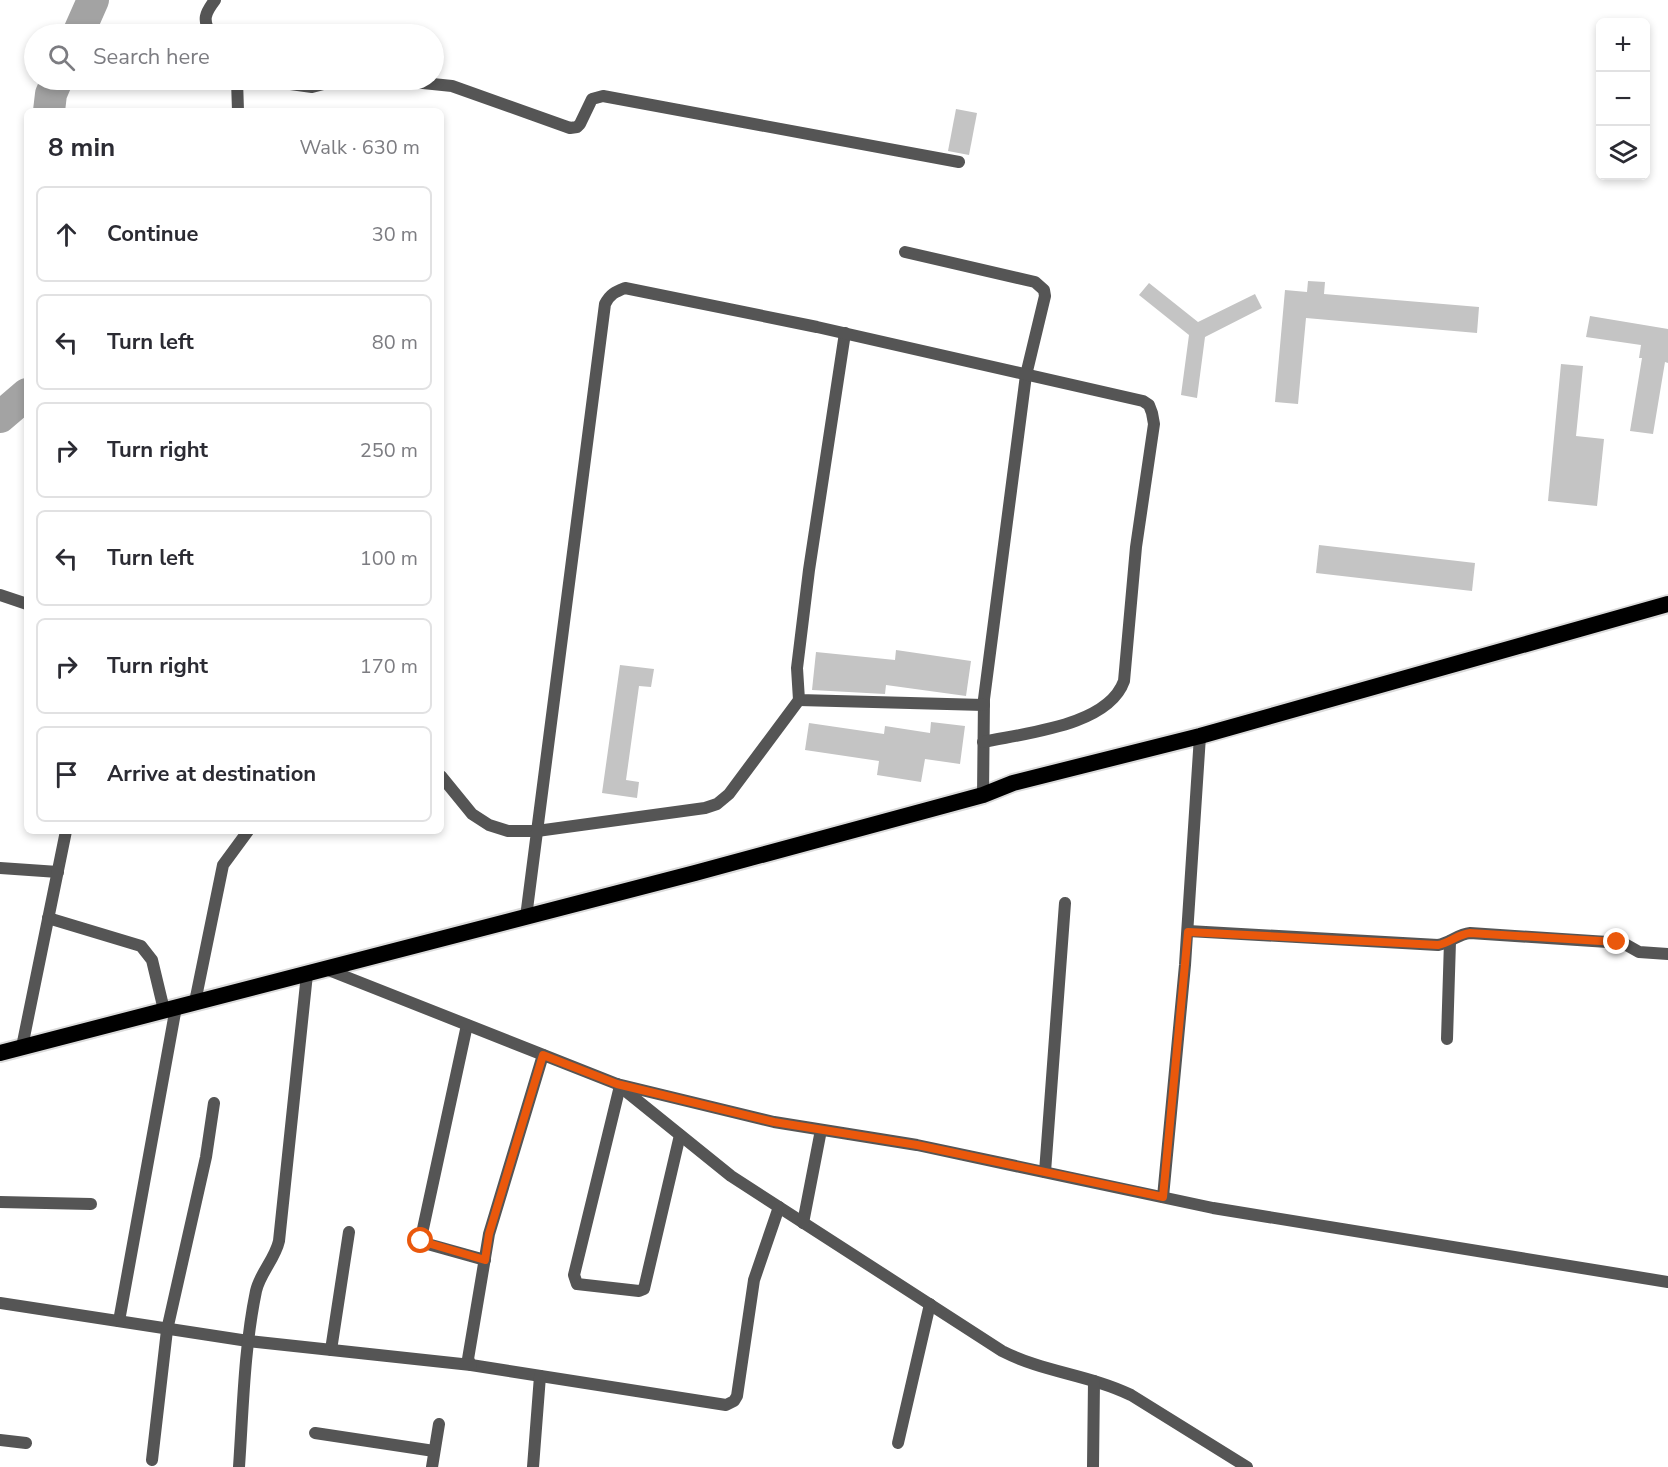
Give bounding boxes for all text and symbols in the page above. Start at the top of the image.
map controls [1596,18,1650,180]
button: + [1596,18,1650,72]
search box [24,24,444,90]
icon: search [45,41,78,74]
text: Search here [93,42,210,72]
button: − [1596,72,1650,126]
button: layers [1596,126,1650,180]
text: 8 min [48,130,115,165]
text: Walk · 630 m [300,134,420,161]
icon: ahead [50,218,83,251]
text: Continue [107,219,198,249]
text: 30 m [372,221,418,248]
icon: left [50,326,83,359]
text: Turn left [107,327,194,357]
text: 80 m [372,329,418,356]
icon: right [50,434,83,467]
text: Turn right [107,435,208,465]
text: 250 m [360,437,418,464]
icon: left [50,542,83,575]
text: Turn left [107,543,194,573]
text: 100 m [360,545,418,572]
icon: right [50,650,83,683]
text: Turn right [107,651,208,681]
text: 170 m [360,653,418,680]
icon: arrive [50,758,83,791]
text: Arrive at destination [107,759,316,789]
route end [1603,928,1629,954]
route start [407,1227,433,1253]

